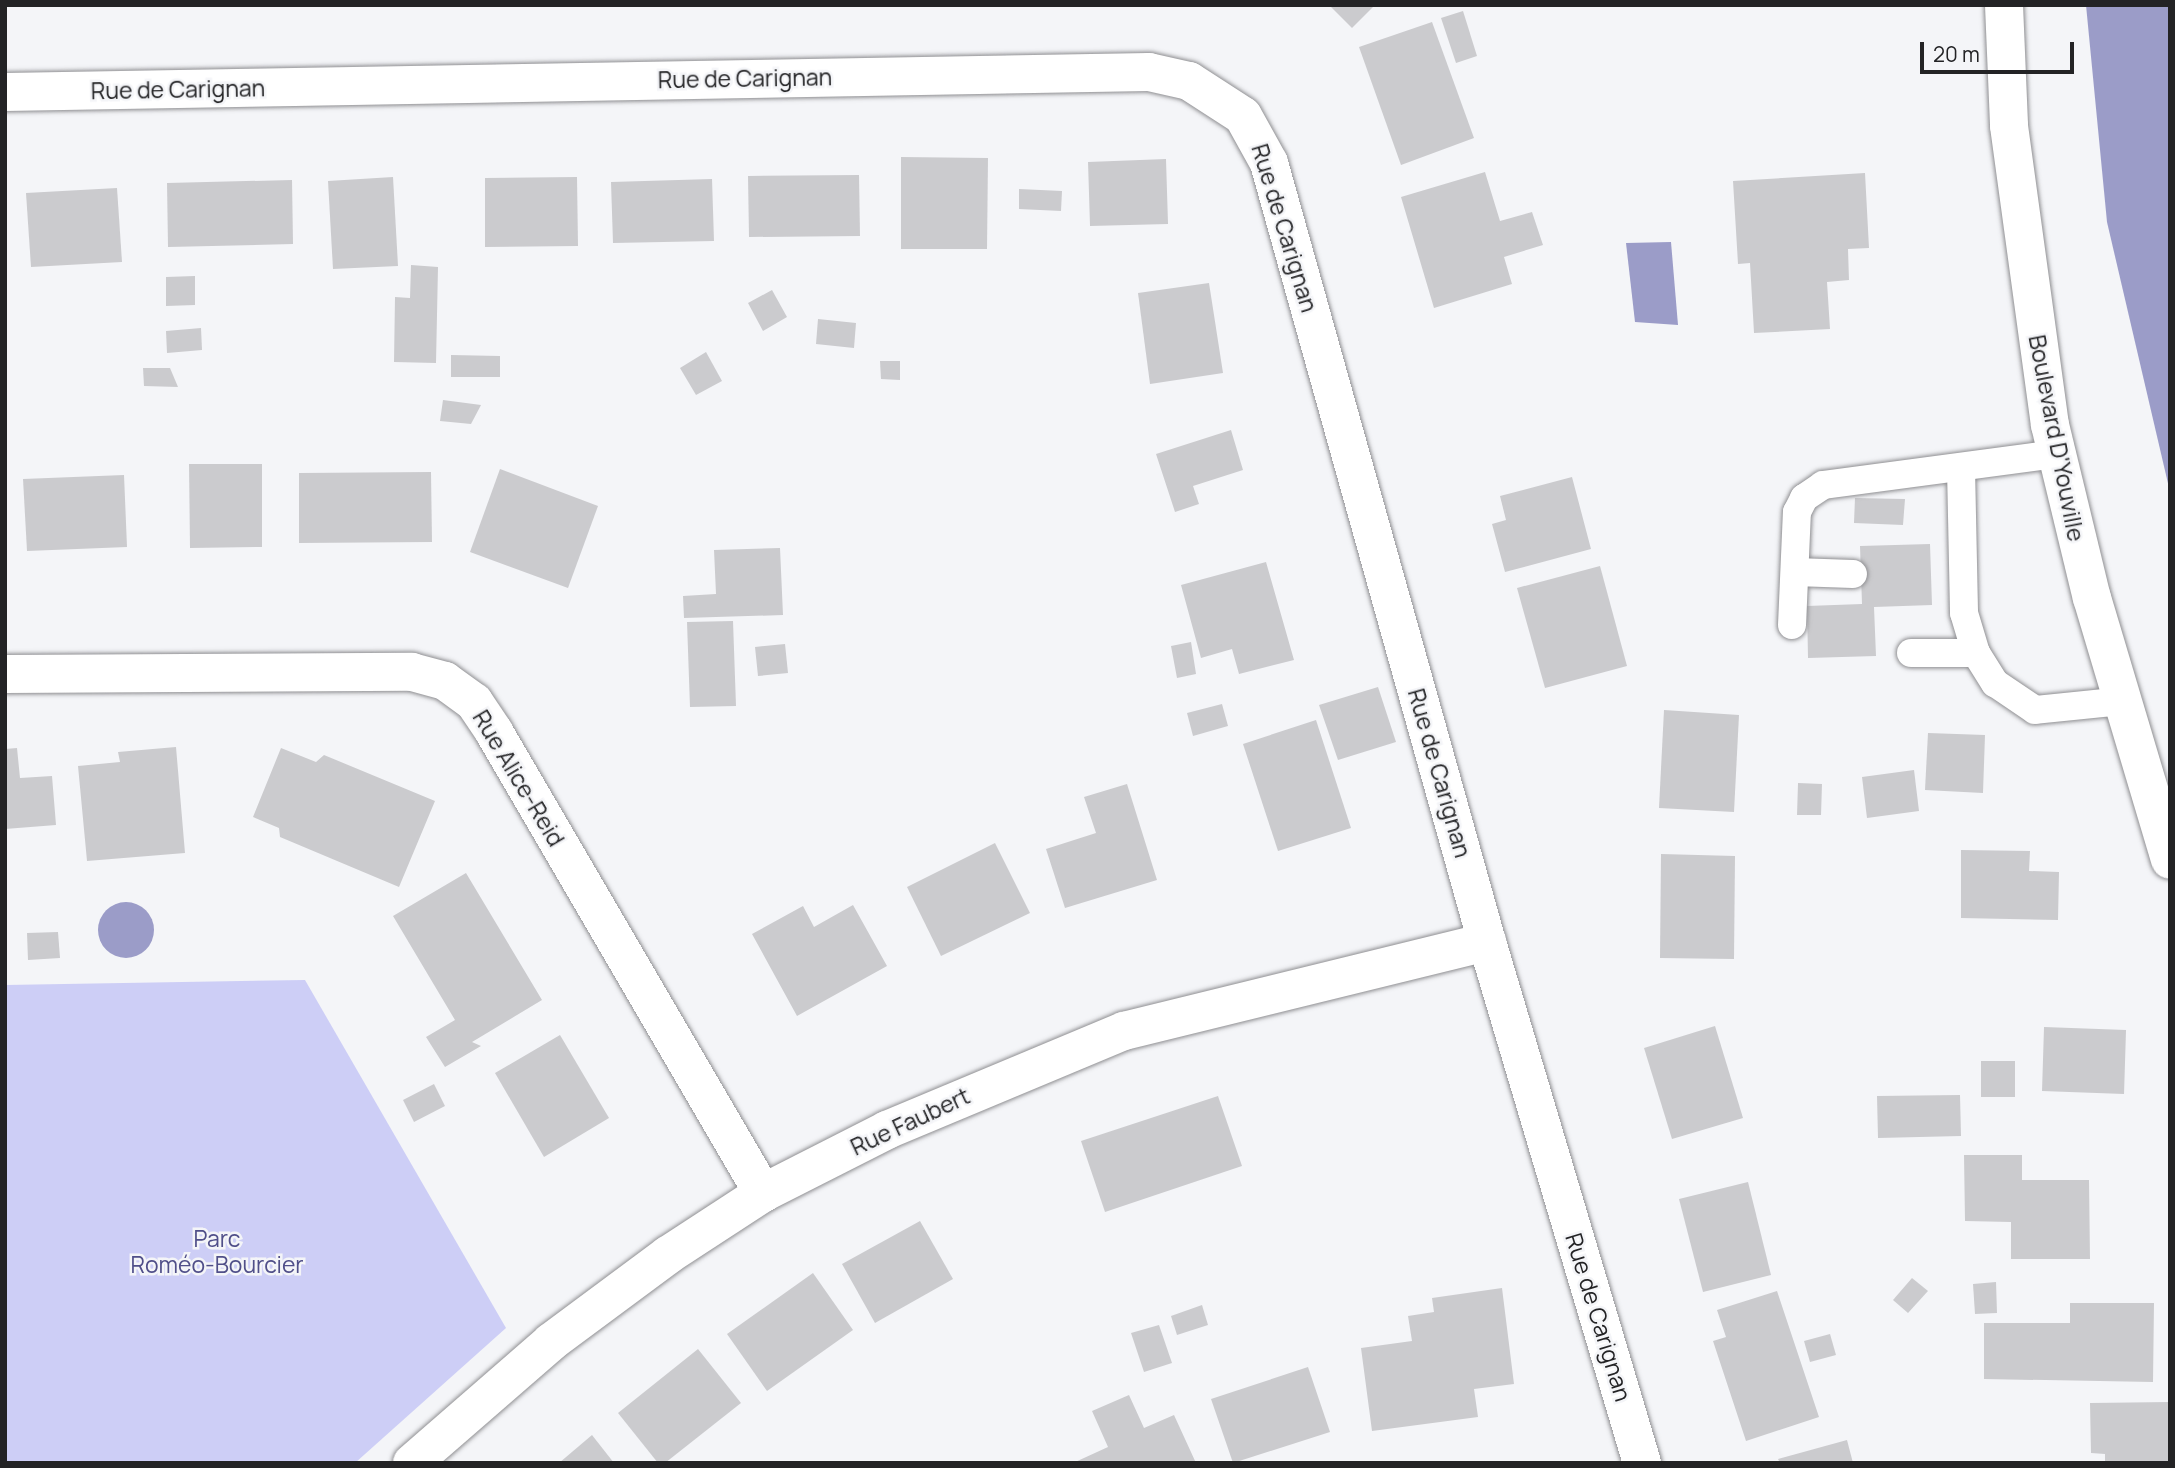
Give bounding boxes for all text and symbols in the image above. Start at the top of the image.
scale bar [1923,28,2077,72]
text: 20 m [1933,40,1980,68]
street label: Rue de Carignan [658,63,832,93]
street label: Rue de Carignan [91,74,265,104]
street label: Rue de Carignan [1246,141,1324,315]
street label: Boulevard D'Youville [2023,332,2091,544]
street label: Rue de Carignan [1403,685,1477,861]
street label: Rue Alice-Reid [468,705,570,851]
street label: Rue Faubert [846,1081,974,1161]
park label: Parc Roméo-Bourcier [130,1224,304,1278]
street label: Rue de Carignan [1560,1230,1638,1404]

